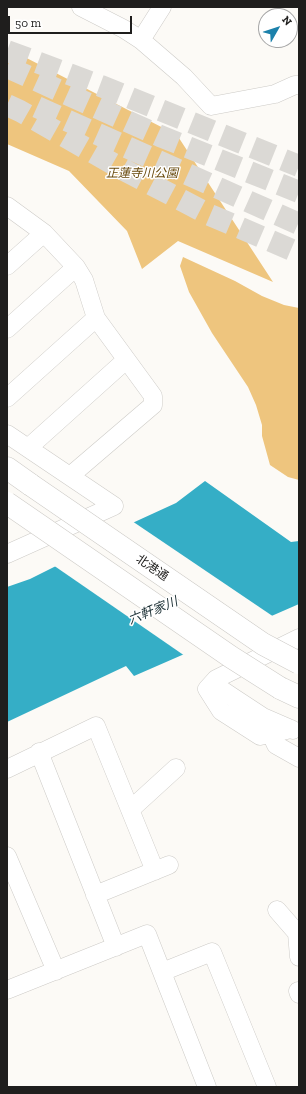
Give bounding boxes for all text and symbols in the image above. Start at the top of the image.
scale bar [10,8,134,34]
north arrow [258,8,298,48]
text: N [279,13,295,28]
text: 50 m [15,16,41,30]
park label: 正蓮寺川公園 [106,167,178,181]
street label: 北港通 [133,552,171,584]
water label: 六軒家川 [126,594,180,628]

